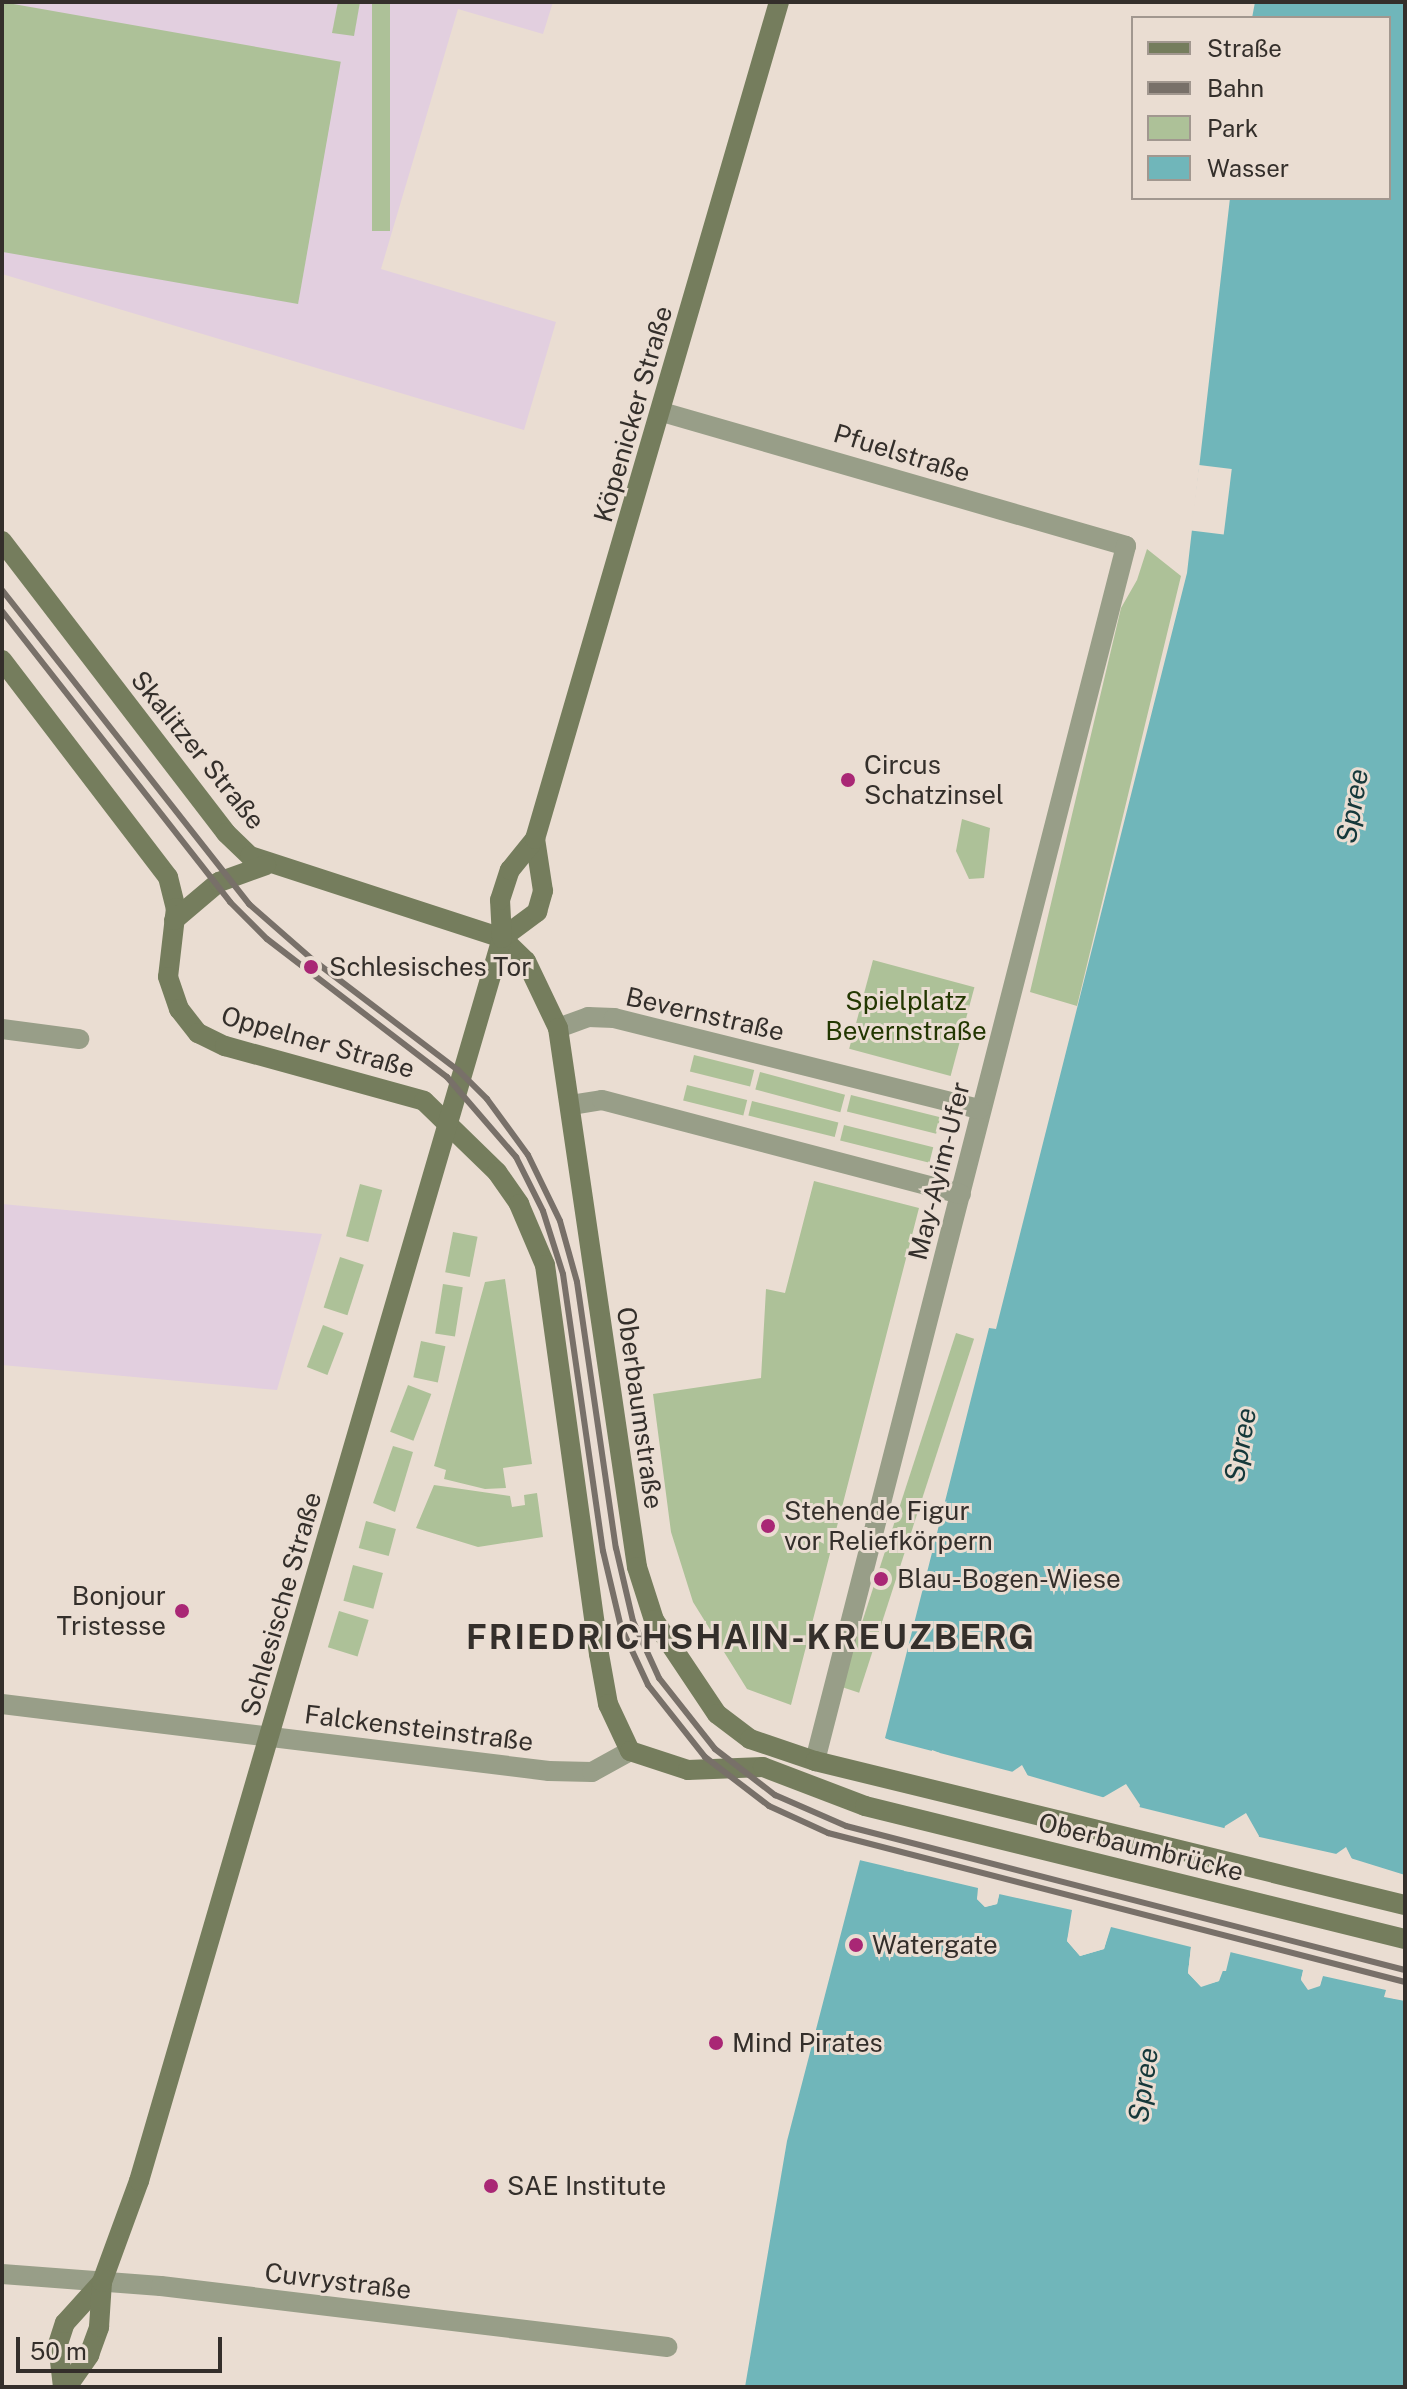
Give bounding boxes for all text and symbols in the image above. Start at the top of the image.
legend [1131,16,1391,200]
text: Straße [1207,34,1282,62]
text: Bahn [1207,74,1264,102]
text: Park [1207,114,1258,142]
text: Wasser [1207,154,1289,182]
street label: Köpenicker Straße [587,302,679,526]
street label: Pfuelstraße [830,417,974,489]
street label: Skalitzer Straße [124,664,272,836]
place label: Circus Schatzinsel [864,749,1004,810]
water label: Spree [1329,766,1375,846]
marker: Circus Schatzinsel [839,771,857,789]
place label: Schlesisches Tor [329,951,532,983]
marker: Schlesisches Tor [300,956,322,978]
street label: Bevernstraße [623,981,787,1047]
park label: Spielplatz Bevernstraße [825,985,987,1046]
street label: Oppelner Straße [218,999,418,1085]
street label: May-Ayim-Ufer [902,1079,976,1263]
street label: Oberbaumstraße [610,1305,670,1511]
water label: Spree [1217,1405,1263,1485]
street label: Schlesische Straße [234,1488,328,1720]
place label: Stehende Figur vor Reliefkörpern [784,1495,993,1556]
marker: Stehende Figur vor Reliefkörpern [759,1517,777,1535]
place label: Blau-Bogen-Wiese [897,1563,1121,1595]
marker: Blau-Bogen-Wiese [872,1570,890,1588]
place label: Bonjour Tristesse [57,1580,166,1642]
marker: Bonjour Tristesse [173,1602,191,1620]
district label: FRIEDRICHSHAIN-KREUZBERG [466,1618,1036,1658]
street label: Falckensteinstraße [303,1698,535,1758]
street label: Oberbaumbrücke [1035,1806,1247,1888]
place label: Watergate [872,1929,998,1961]
marker: Watergate [847,1936,865,1954]
place label: Mind Pirates [732,2027,883,2059]
marker: Mind Pirates [707,2034,725,2052]
water label: Spree [1121,2045,1165,2125]
place label: SAE Institute [507,2170,666,2202]
marker: SAE Institute [482,2177,500,2195]
street label: Cuvrystraße [263,2257,413,2305]
scale bar [20,2321,226,2371]
text: 50 m [30,2337,87,2365]

